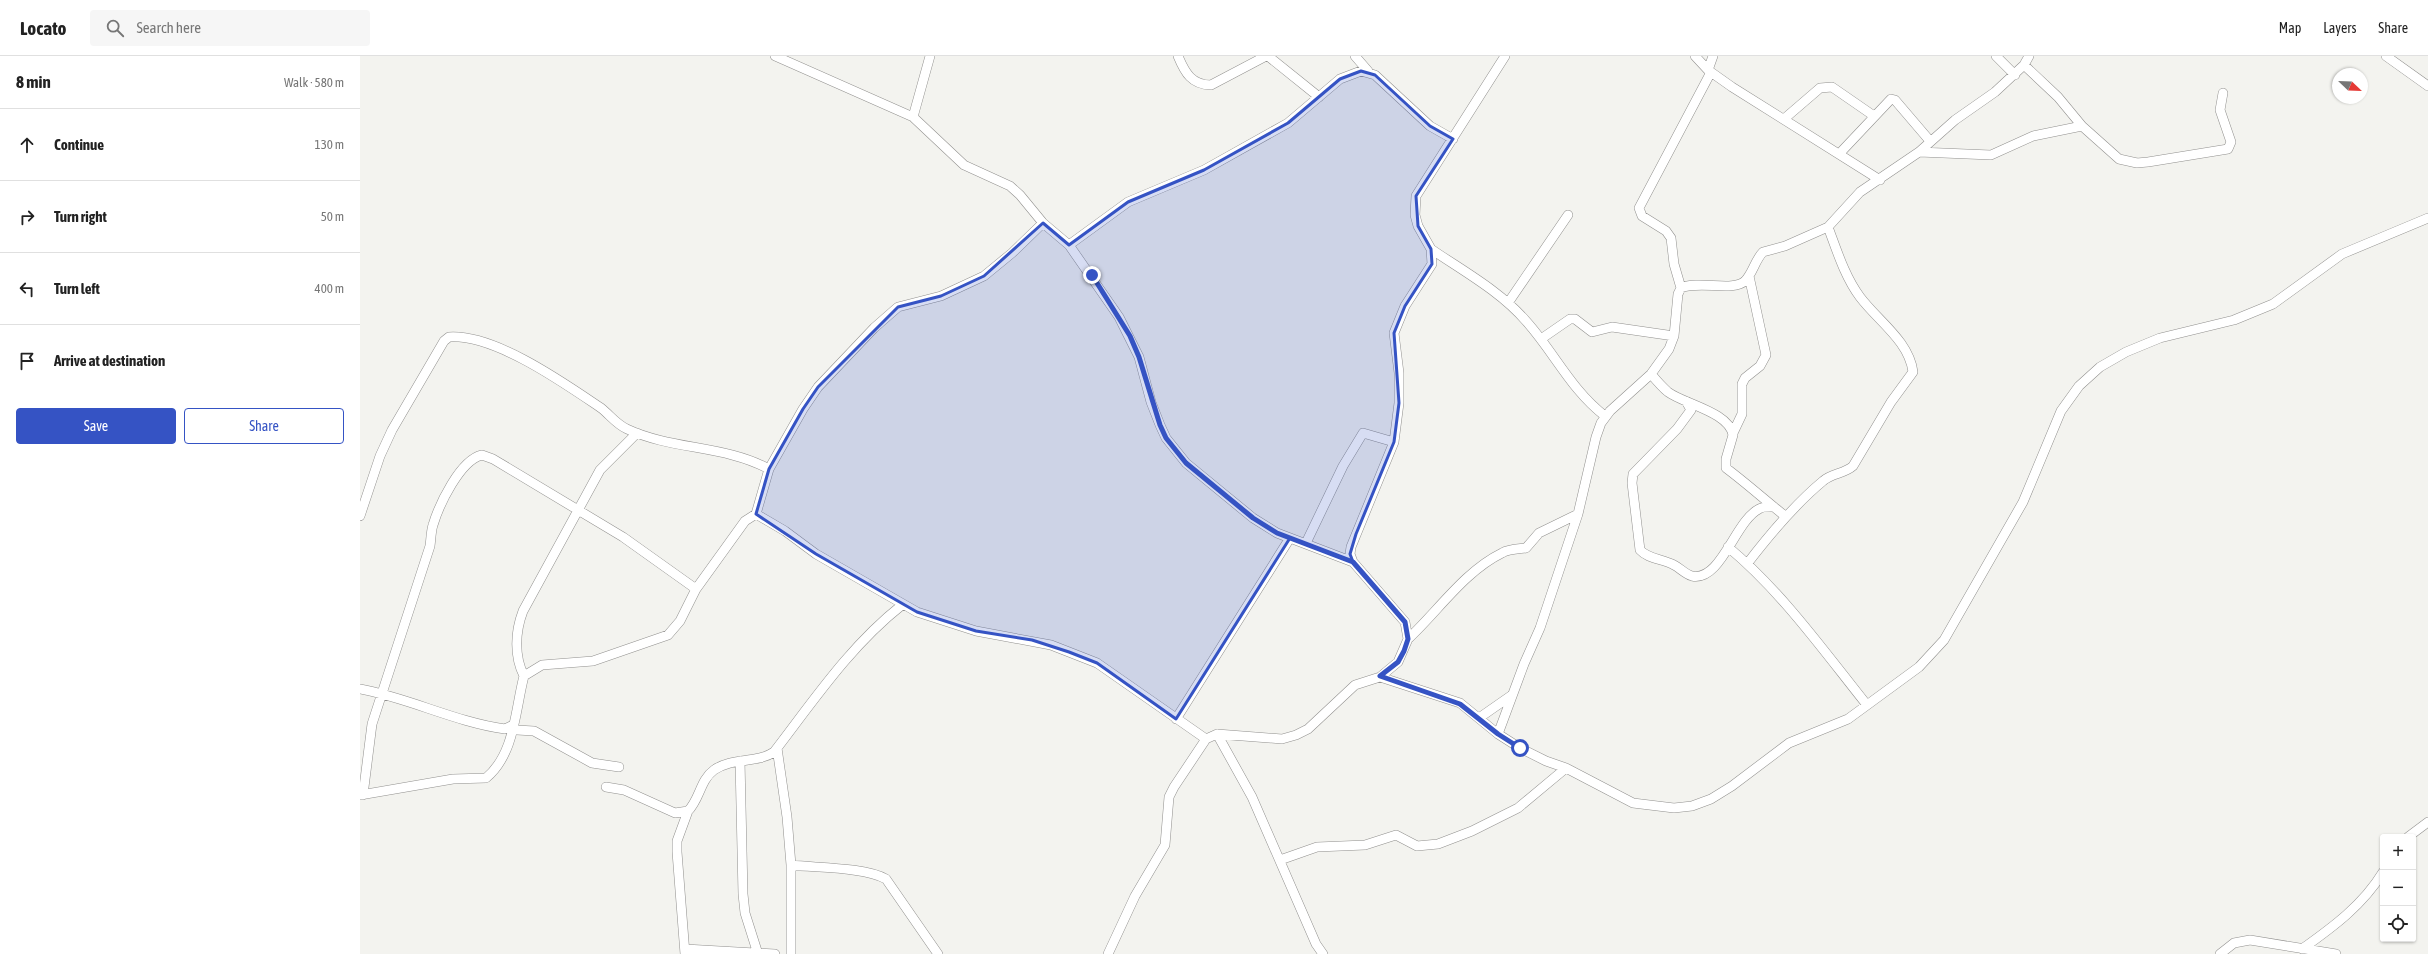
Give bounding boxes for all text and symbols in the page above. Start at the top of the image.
search box [90,10,370,46]
text: Locato [20,17,66,39]
icon: search [104,17,126,39]
text: Search here [136,19,201,36]
text: Map [2279,20,2301,36]
text: Layers [2323,20,2356,36]
text: Share [2378,20,2408,36]
north arrow [2332,68,2368,104]
text: 8 min [16,72,51,92]
text: Walk · 580 m [284,75,344,90]
icon: ahead [16,134,38,156]
text: Continue [54,136,104,153]
text: 130 m [315,137,344,152]
icon: right [16,206,38,228]
text: Turn right [54,208,107,225]
text: 50 m [321,209,344,224]
route end [1083,266,1101,284]
icon: left [16,278,38,300]
text: Turn left [54,280,100,297]
text: 400 m [315,281,344,296]
icon: arrive [16,350,38,372]
text: Arrive at destination [54,352,165,369]
button: Save [16,408,176,444]
button: Share [184,408,344,444]
route start [1511,739,1529,757]
map controls [2380,834,2416,942]
button: + [2380,834,2416,870]
button: − [2380,870,2416,906]
button: locate [2380,906,2416,942]

